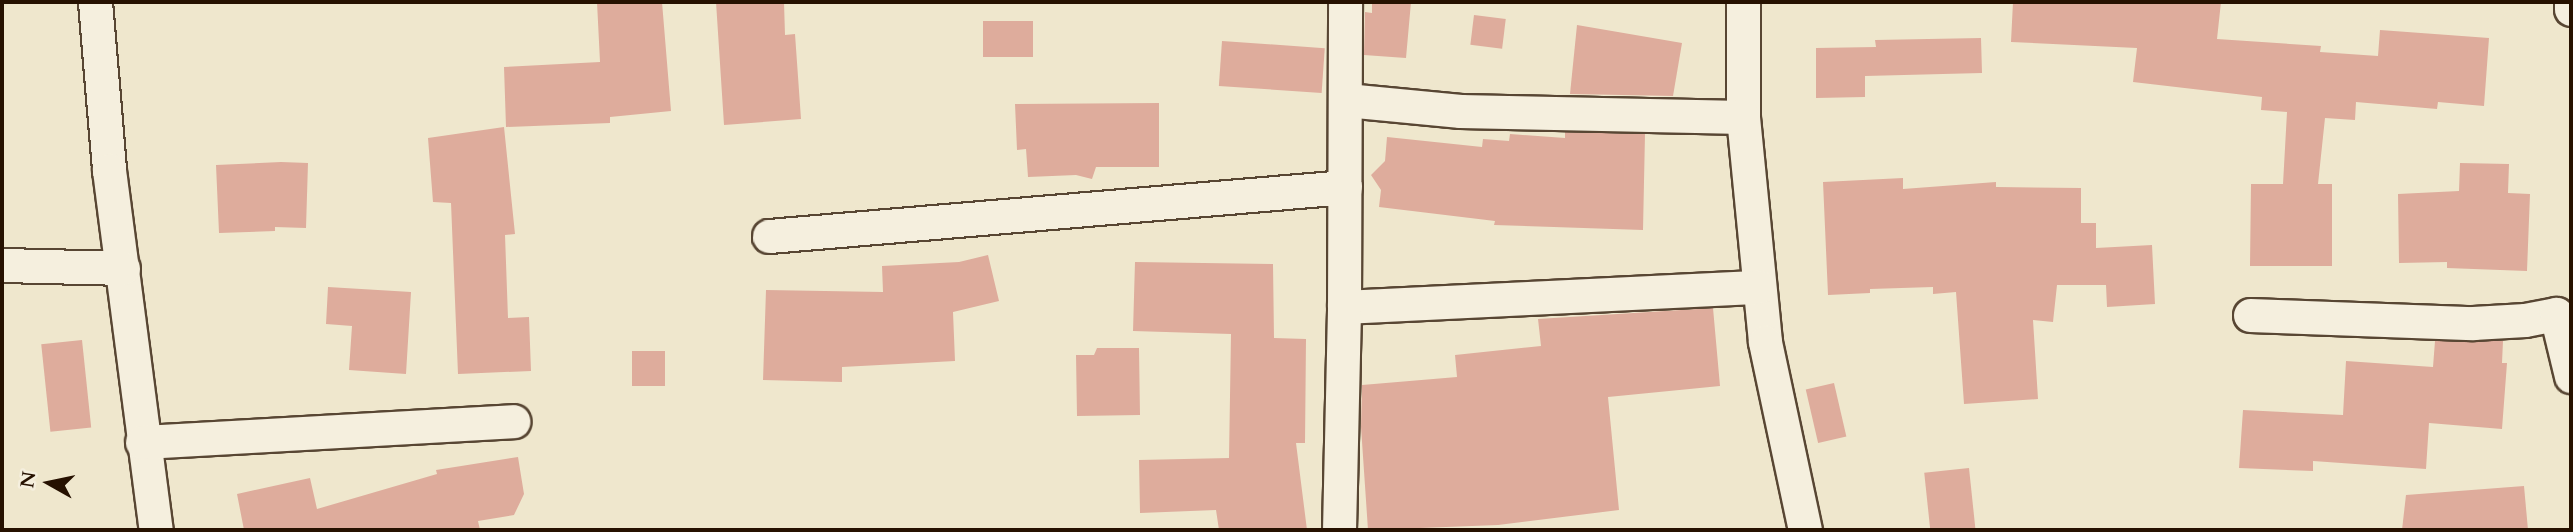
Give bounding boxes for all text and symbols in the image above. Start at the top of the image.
north arrow [14,448,84,518]
text: N [14,470,42,490]

